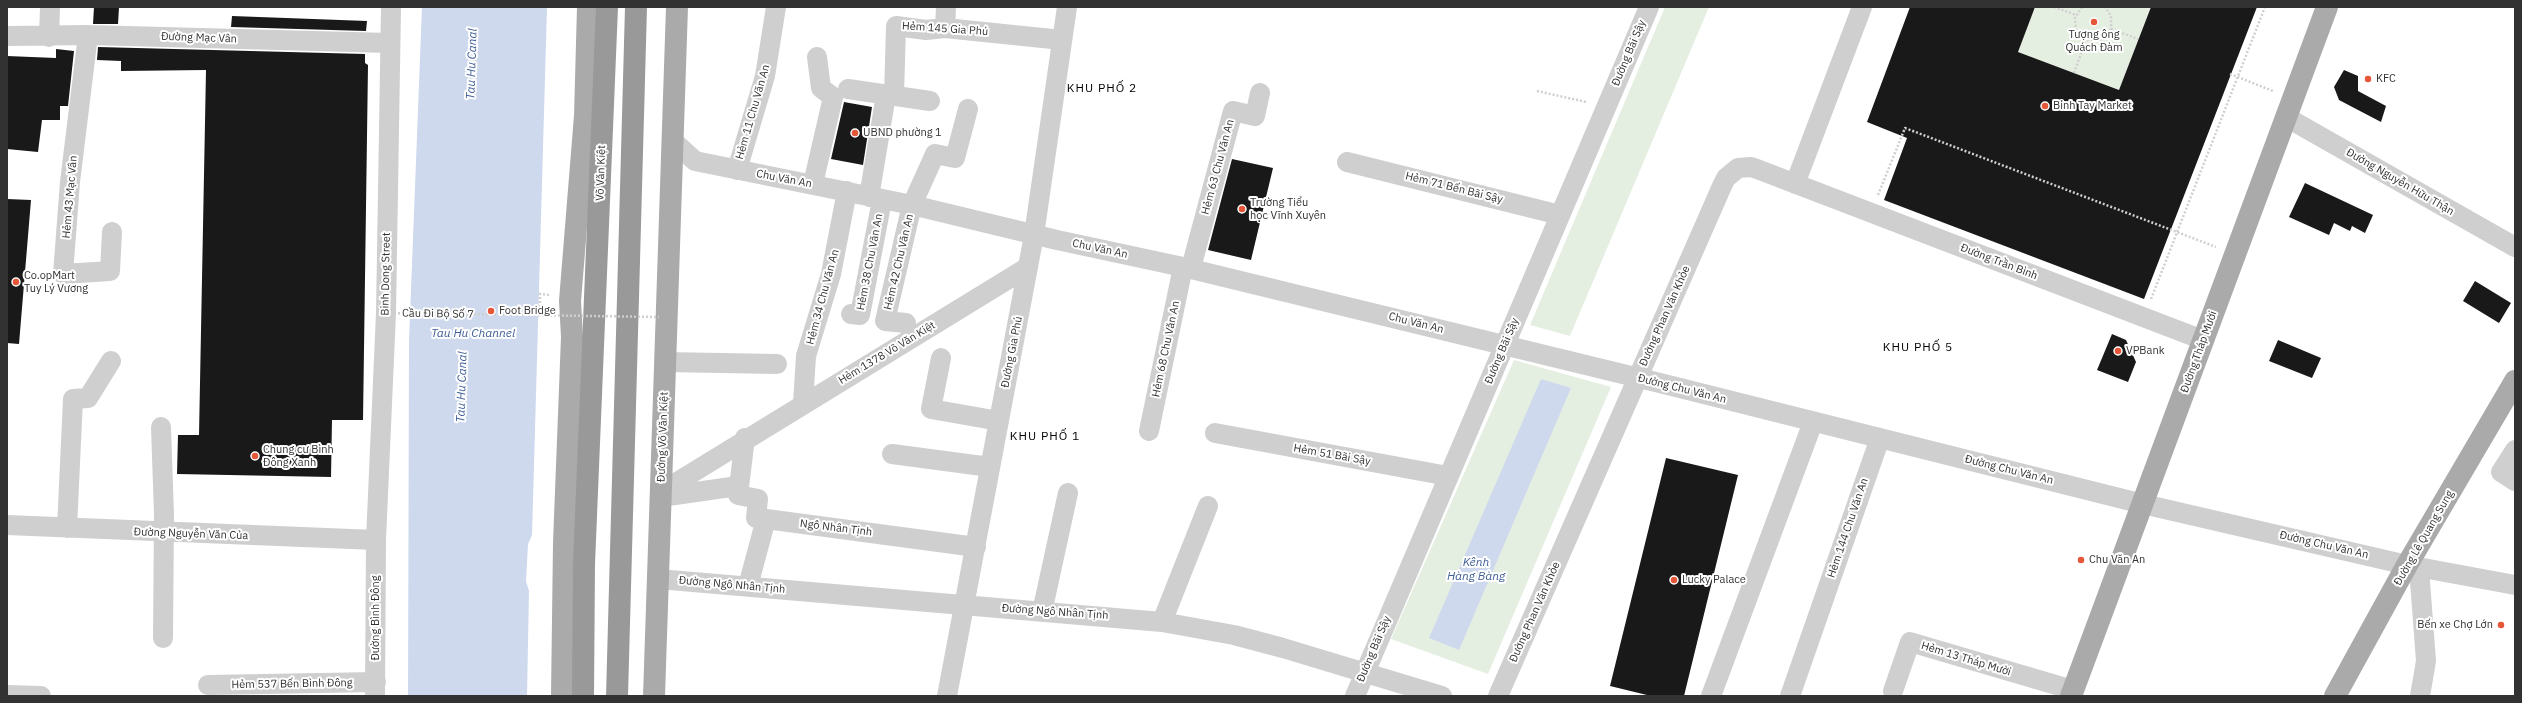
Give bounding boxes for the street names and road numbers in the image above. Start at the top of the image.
street label: Đường Bãi Sậy [1609,18,1649,88]
street label: Hẻm 145 Gia Phú [901,19,989,39]
street label: Đường Mạc Vân [161,30,237,46]
street label: Hẻm 11 Chu Văn An [733,63,773,161]
street label: Hẻm 63 Chu Văn An [1199,118,1237,216]
street label: Võ Văn Kiệt [593,145,609,201]
street label: Đường Nguyễn Hữu Thận [2344,146,2456,218]
street label: Hẻm 43 Mạc Vân [60,155,80,239]
street label: Chu Văn An [755,167,813,191]
street label: Hẻm 71 Bến Bãi Sậy [1404,170,1504,206]
street label: Hẻm 38 Chu Văn An [854,213,886,311]
street label: Hẻm 42 Chu Văn An [882,213,916,311]
street label: Binh Dong Street [379,232,393,316]
street label: Chu Văn An [1071,237,1129,261]
street label: Đường Trần Bình [1959,241,2039,283]
street label: Hẻm 34 Chu Văn An [804,248,842,346]
street label: Đường Phan Văn Khỏe [1637,264,1693,368]
street label: Hẻm 68 Chu Văn An [1149,300,1183,398]
street label: Cầu Đi Bộ Số 7 [402,307,474,321]
street label: Đường Tháp Mười [2178,309,2220,395]
street label: Chu Văn An [1387,310,1445,336]
street label: Đường Gia Phú [999,315,1025,389]
street label: Đường Bãi Sậy [1482,316,1522,386]
street label: Hẻm 1378 Võ Văn Kiệt [836,319,938,387]
street label: Đường Chu Văn An [1636,372,1728,406]
street label: Đường Võ Văn Kiệt [655,392,671,482]
street label: Hẻm 51 Bãi Sậy [1292,442,1372,468]
street label: Đường Chu Văn An [1963,453,2055,487]
street label: Hẻm 144 Chu Văn An [1825,476,1871,580]
street label: Đường Lê Quang Sung [2391,488,2457,588]
street label: Ngô Nhân Tịnh [799,517,873,539]
street label: Đường Nguyễn Văn Của [133,525,249,543]
street label: Đường Chu Văn An [2278,528,2370,562]
street label: Đường Phan Văn Khỏe [1507,560,1563,664]
street label: Đường Ngô Nhân Tịnh [678,574,786,596]
street label: Đường Bình Đông [369,575,383,661]
street label: Đường Ngô Nhân Tịnh [1001,602,1109,622]
street label: Đường Bãi Sậy [1354,614,1394,684]
street label: Hẻm 13 Tháp Mười [1919,639,2013,679]
street label: Hẻm 537 Bến Bình Đông [231,676,353,692]

